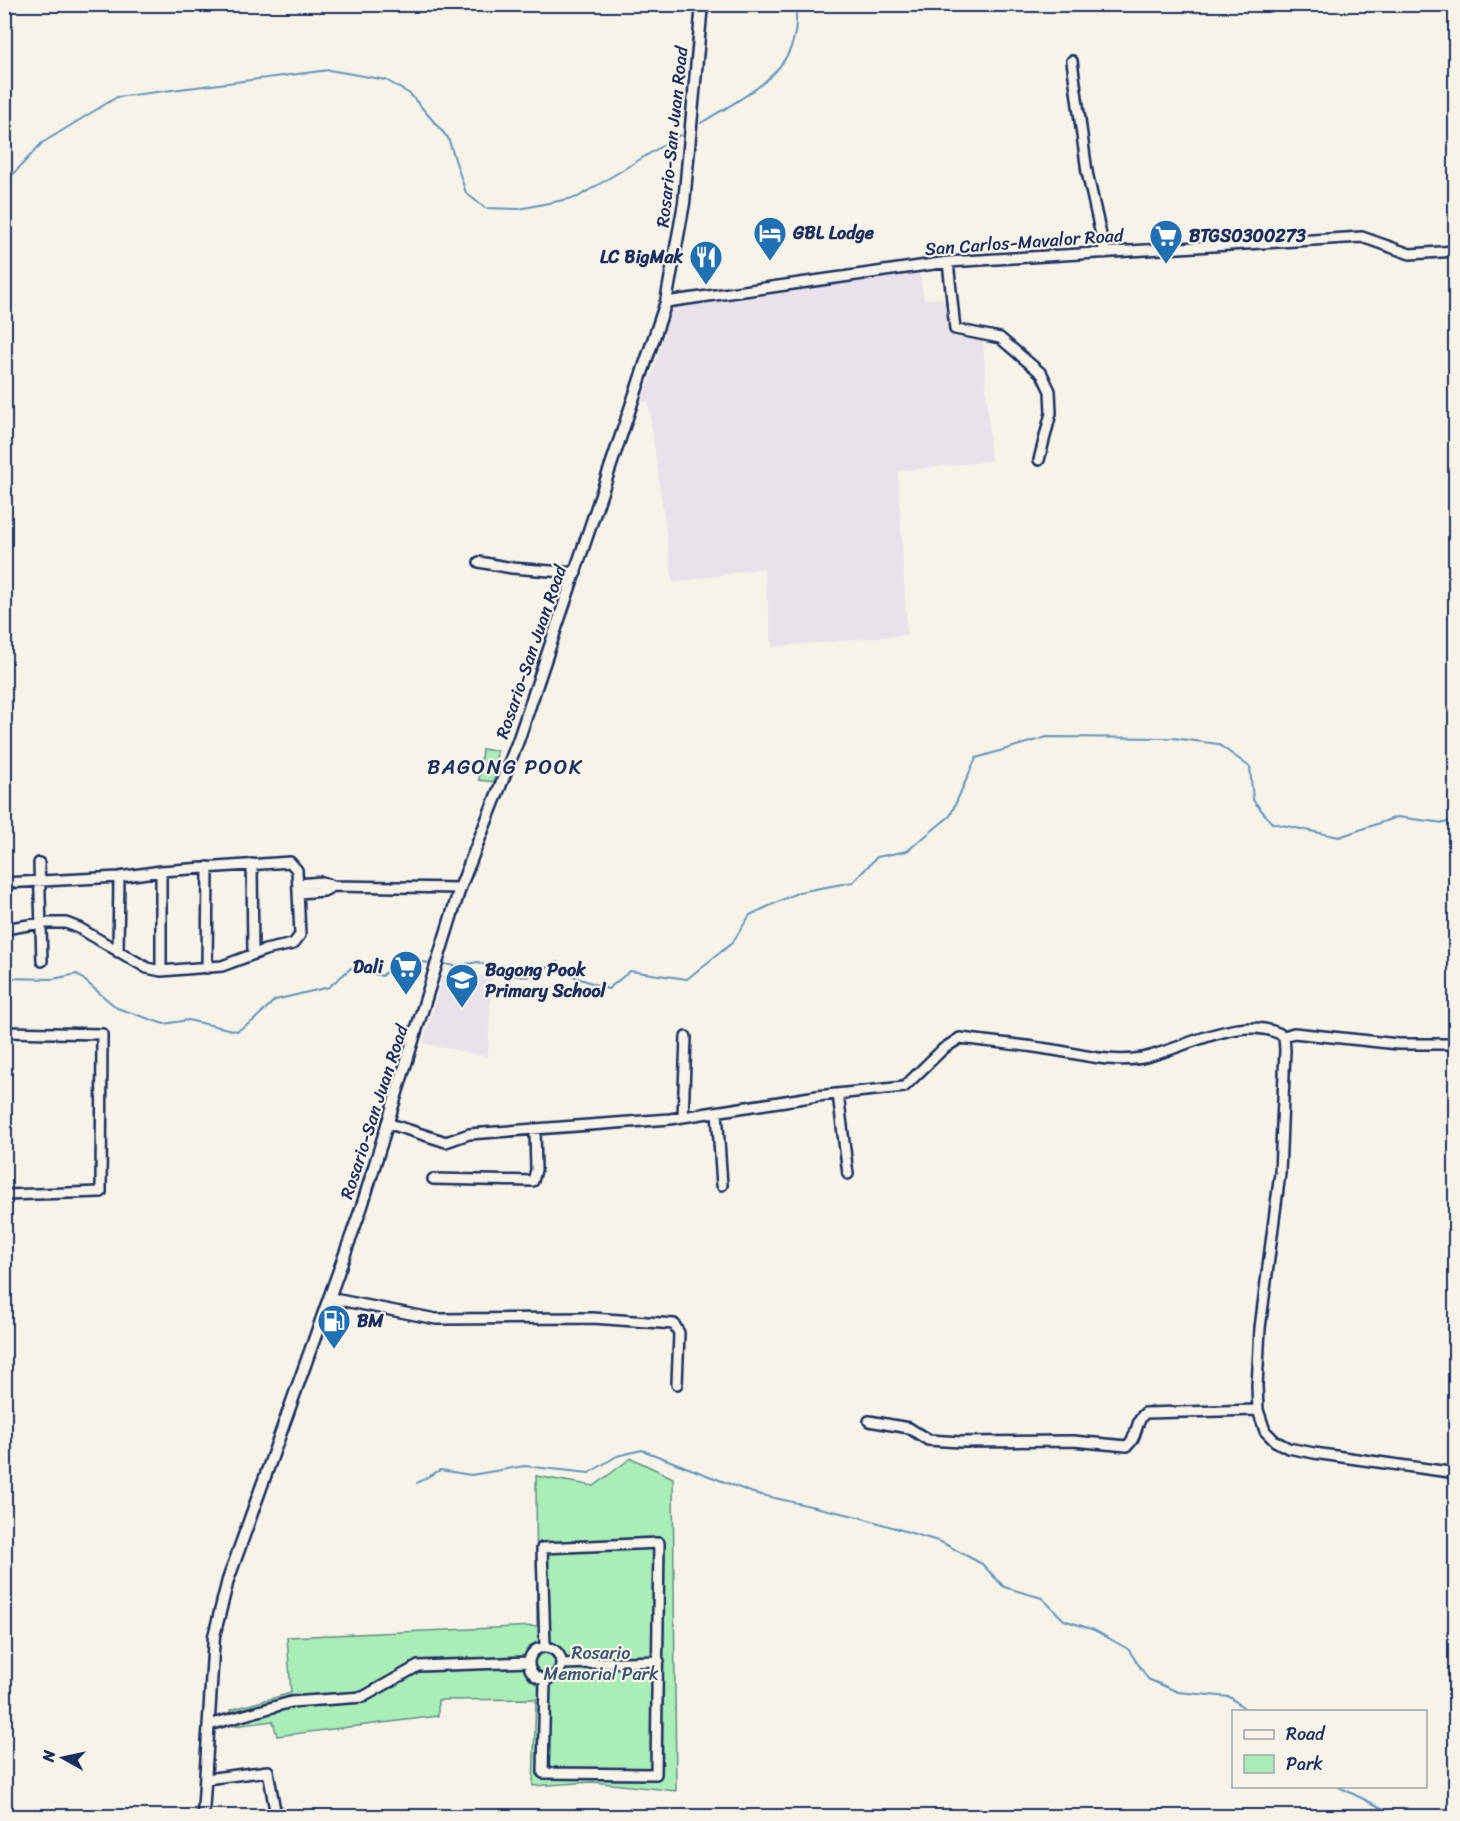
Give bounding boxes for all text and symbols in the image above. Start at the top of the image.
street label: Rosario-San Juan Road [647,43,698,229]
hotel icon: GBL Lodge [752,215,788,262]
place label: GBL Lodge [792,217,875,249]
supermarket icon: BTGS0300273 [1148,218,1184,265]
street label: San Carlos-Mavalor Road [924,219,1126,265]
place label: BTGS0300273 [1189,220,1306,252]
restaurant icon: LC BigMak [688,239,724,286]
place label: LC BigMak [600,241,683,273]
street label: Rosario-San Juan Road [486,559,576,743]
district label: BAGONG POOK [427,748,583,786]
supermarket icon: Dali [388,949,424,996]
place label: Dali [353,951,384,983]
place label: Bagong Pook Primary School [485,954,607,1007]
school or university icon: Bagong Pook Primary School [444,962,480,1009]
street label: Rosario-San Juan Road [331,1019,418,1203]
fuel station icon: BM [316,1303,352,1350]
place label: BM [357,1305,384,1337]
park label: Rosario Memorial Park [543,1637,659,1690]
legend [1232,1710,1427,1788]
text: Road [1286,1718,1326,1750]
north arrow [33,1728,93,1788]
text: N [33,1748,64,1764]
text: Park [1286,1748,1323,1780]

